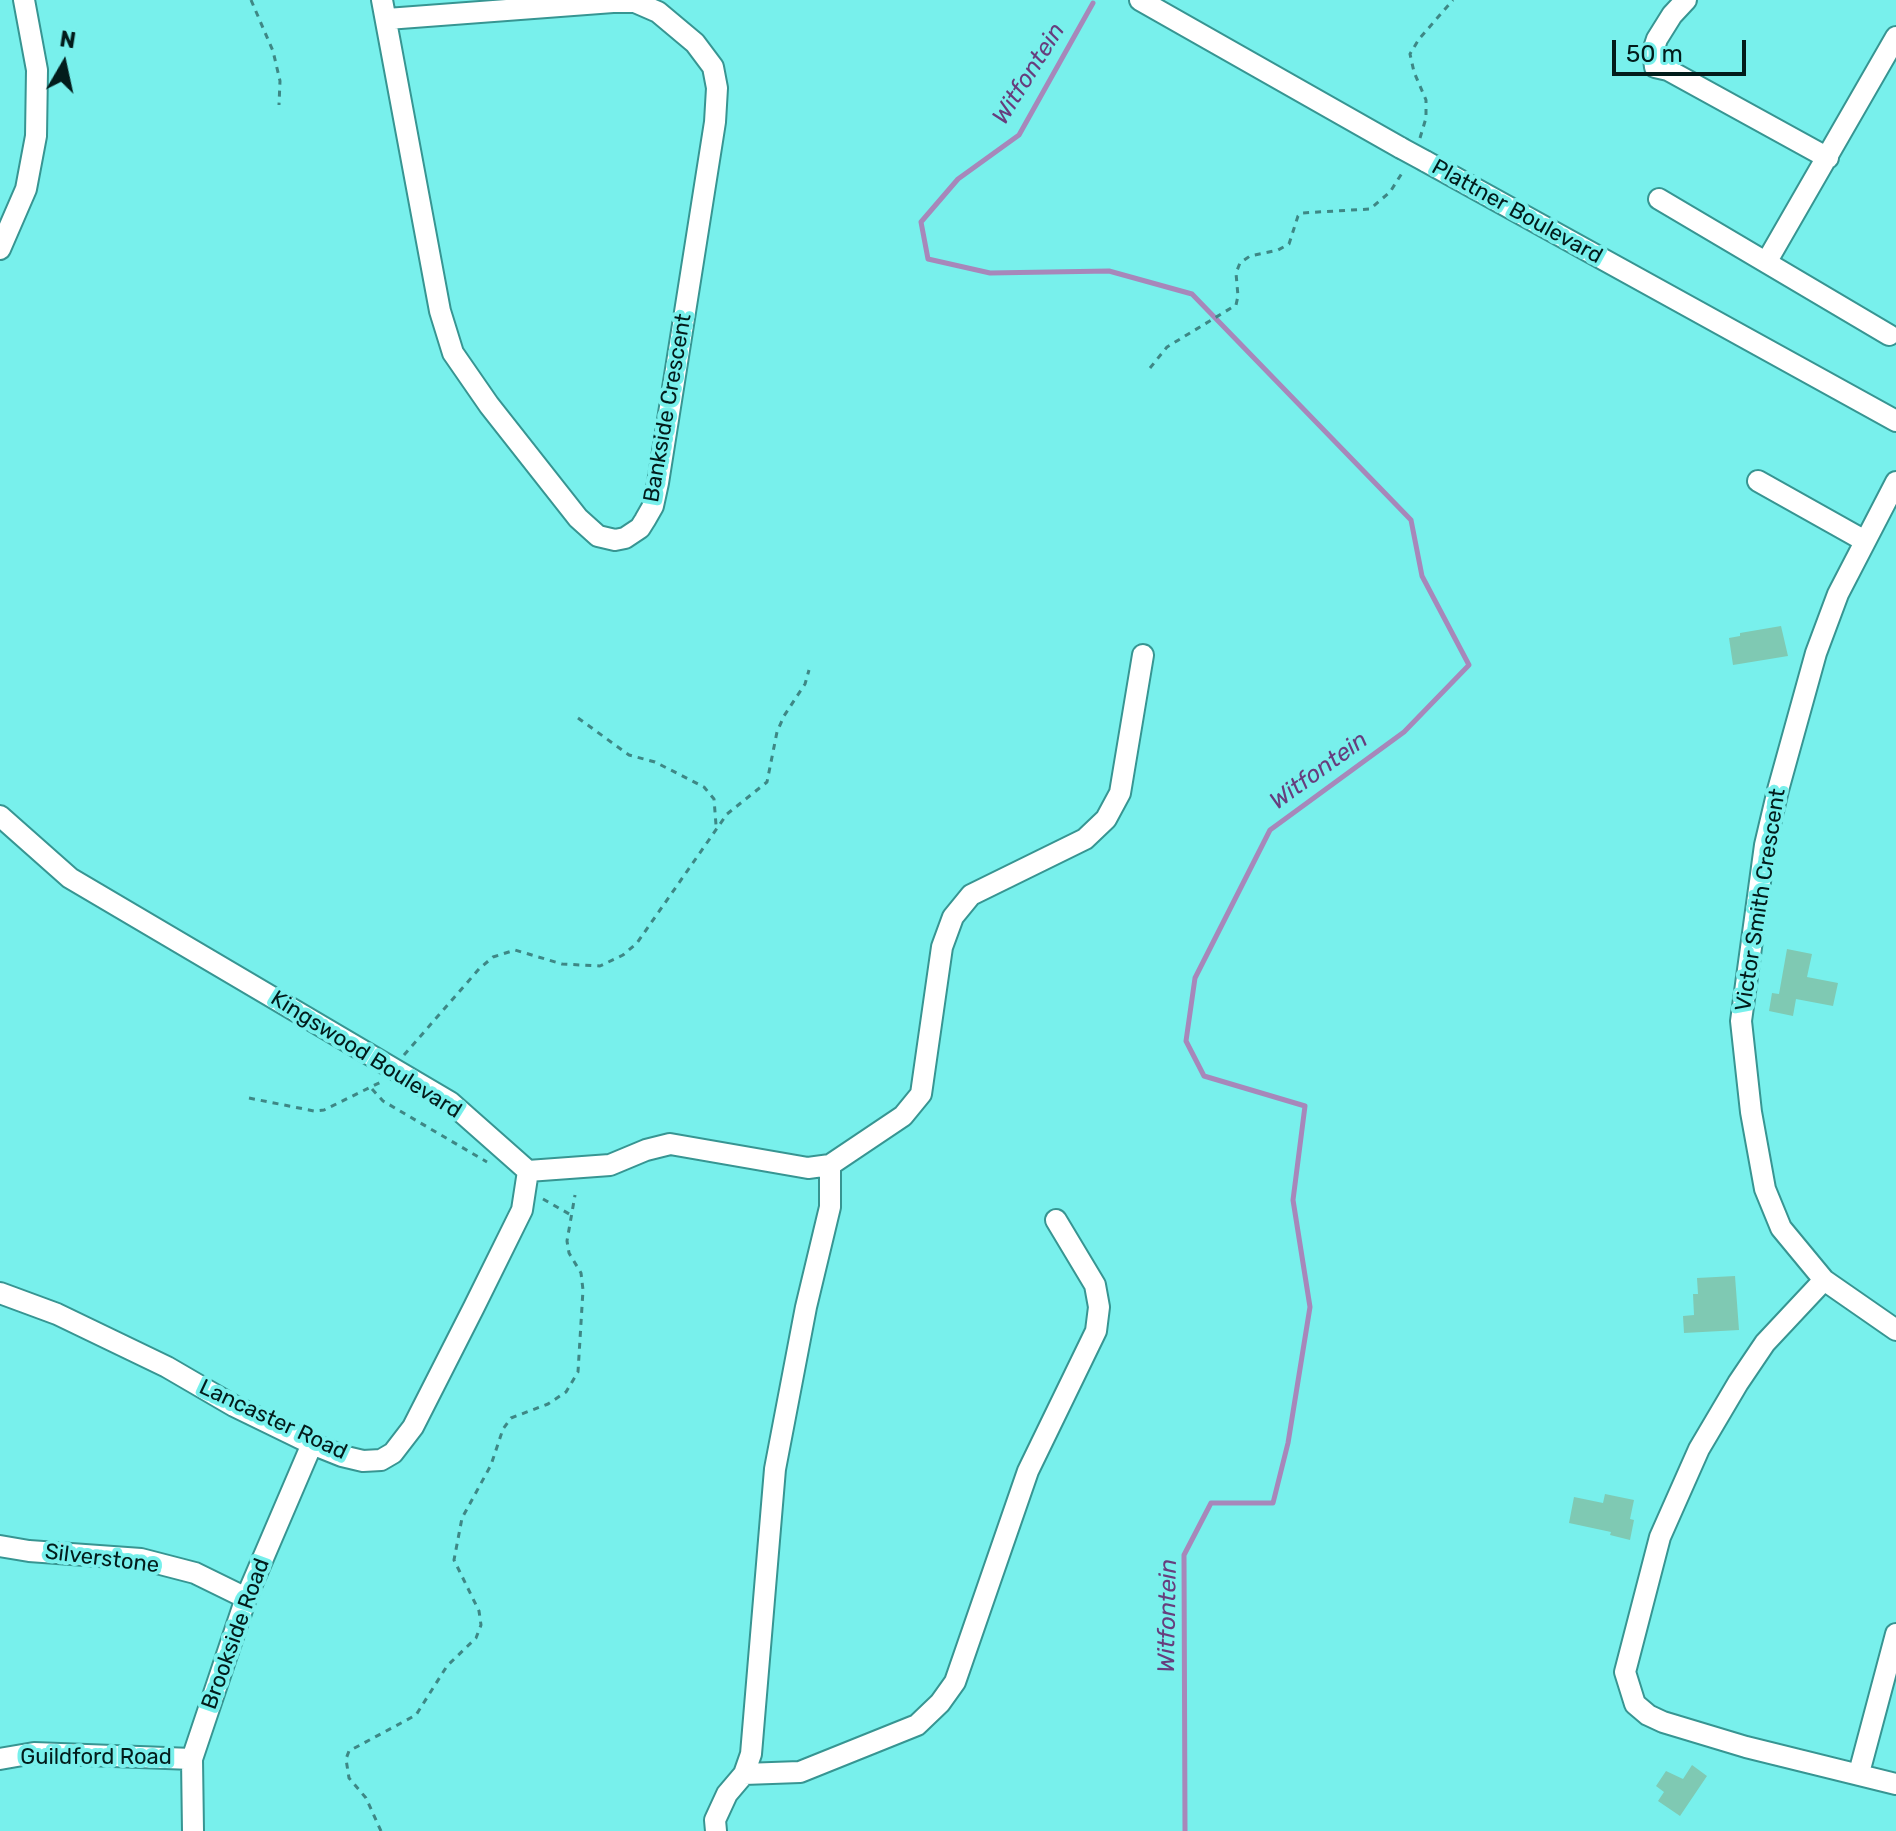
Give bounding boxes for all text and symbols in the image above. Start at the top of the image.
water label: Witfontein [987,18,1071,130]
north arrow [24,24,104,104]
scale bar [1616,24,1750,74]
text: N [58,25,78,54]
text: 50 m [1626,40,1683,68]
street label: Plattner Boulevard [1427,154,1607,270]
street label: Bankside Crescent [638,312,698,504]
water label: Witfontein [1264,726,1374,816]
street label: Victor Smith Crescent [1730,787,1792,1013]
street label: Kingswood Boulevard [266,986,466,1124]
street label: Lancaster Road [195,1374,351,1466]
street label: Silverstone [43,1539,161,1579]
street label: Brookside Road [196,1555,276,1713]
water label: Witfontein [1153,1559,1183,1673]
street label: Guildford Road [20,1745,172,1771]

